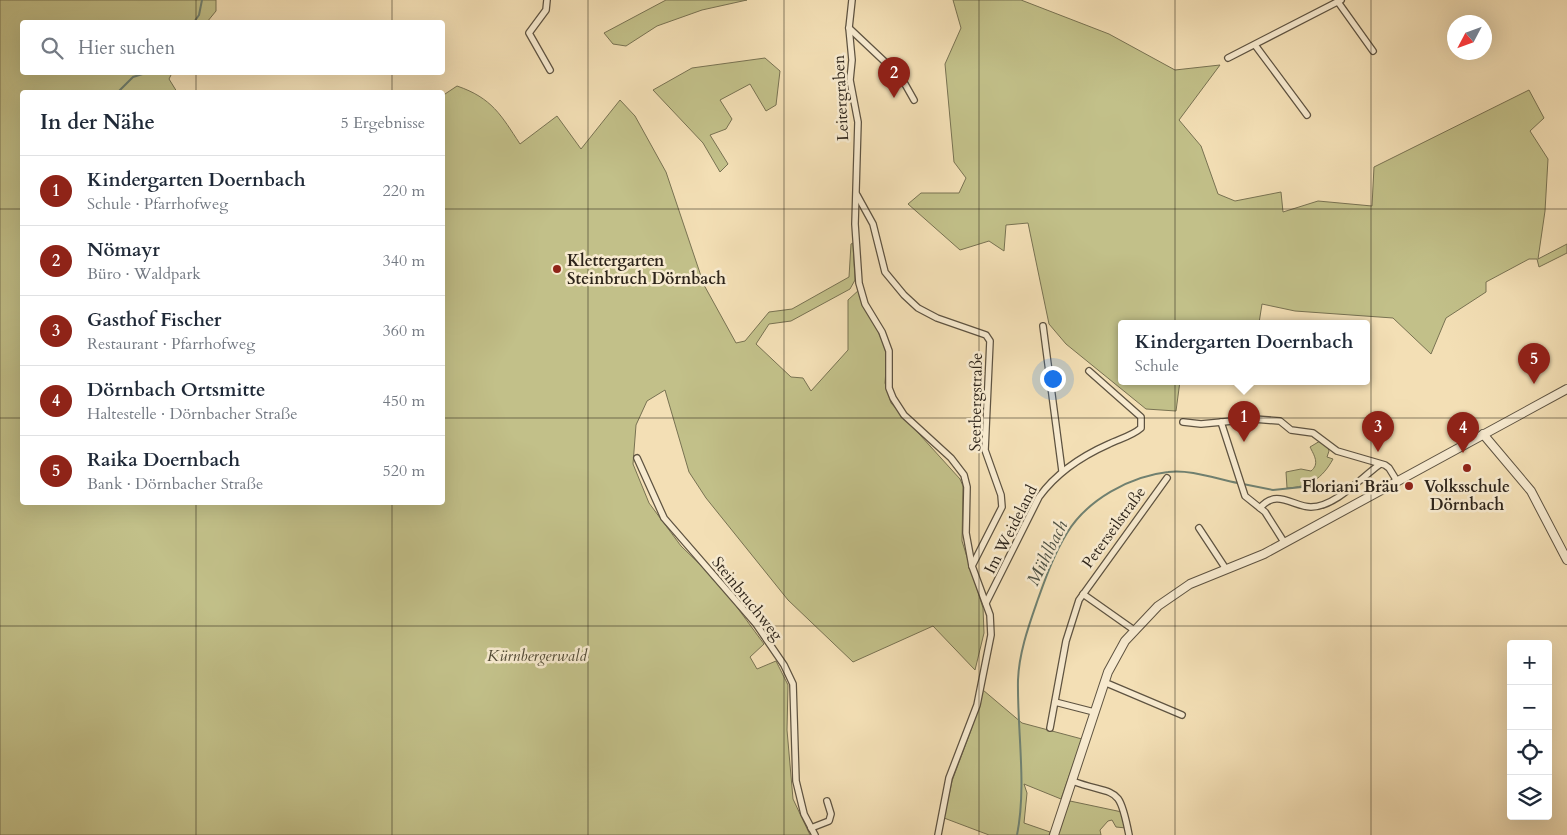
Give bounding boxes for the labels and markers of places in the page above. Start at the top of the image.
pin: 2 [878,57,910,98]
place label: Klettergarten Steinbruch Dörnbach [567,250,726,290]
marker: Klettergarten Steinbruch Dörnbach [551,263,563,275]
pin: 5 [1518,343,1550,384]
pin: 1 [1228,401,1260,442]
pin: 3 [1362,411,1394,452]
pin: 4 [1447,412,1479,453]
marker: Volksschule Dörnbach [1461,462,1473,474]
place label: Floriani Bräu [1302,476,1399,498]
place label: Volksschule Dörnbach [1424,476,1510,516]
marker: Floriani Bräu [1403,480,1415,492]

